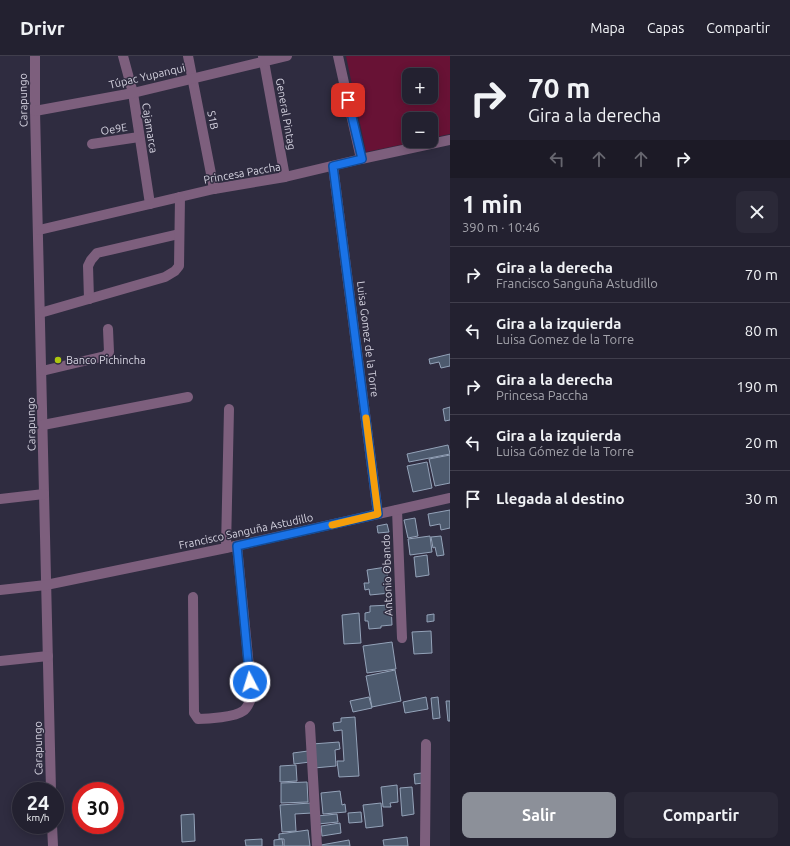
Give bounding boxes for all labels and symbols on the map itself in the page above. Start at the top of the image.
street label: Túpac Yupanqui [108,61,186,91]
street label: Carapungo [17,73,29,127]
street label: General Pintag [274,77,298,151]
pin [331,83,365,117]
street label: Cajamarca [140,102,160,154]
street label: S1B [205,110,221,130]
street label: Oe9E [100,121,128,137]
street label: Princesa Paccha [203,160,281,186]
street label: Luisa Gomez de la Torre [355,280,381,398]
place label: Banco Pichincha [66,354,146,366]
marker: Banco Pichincha [53,355,63,365]
street label: Carapungo [25,397,37,451]
street label: Francisco Sanguña Astudillo [178,511,314,551]
street label: Antonio Obando [380,534,394,616]
position arrow [229,661,271,703]
street label: Carapungo [32,721,44,775]
speed limit sign: 30 [72,782,124,834]

